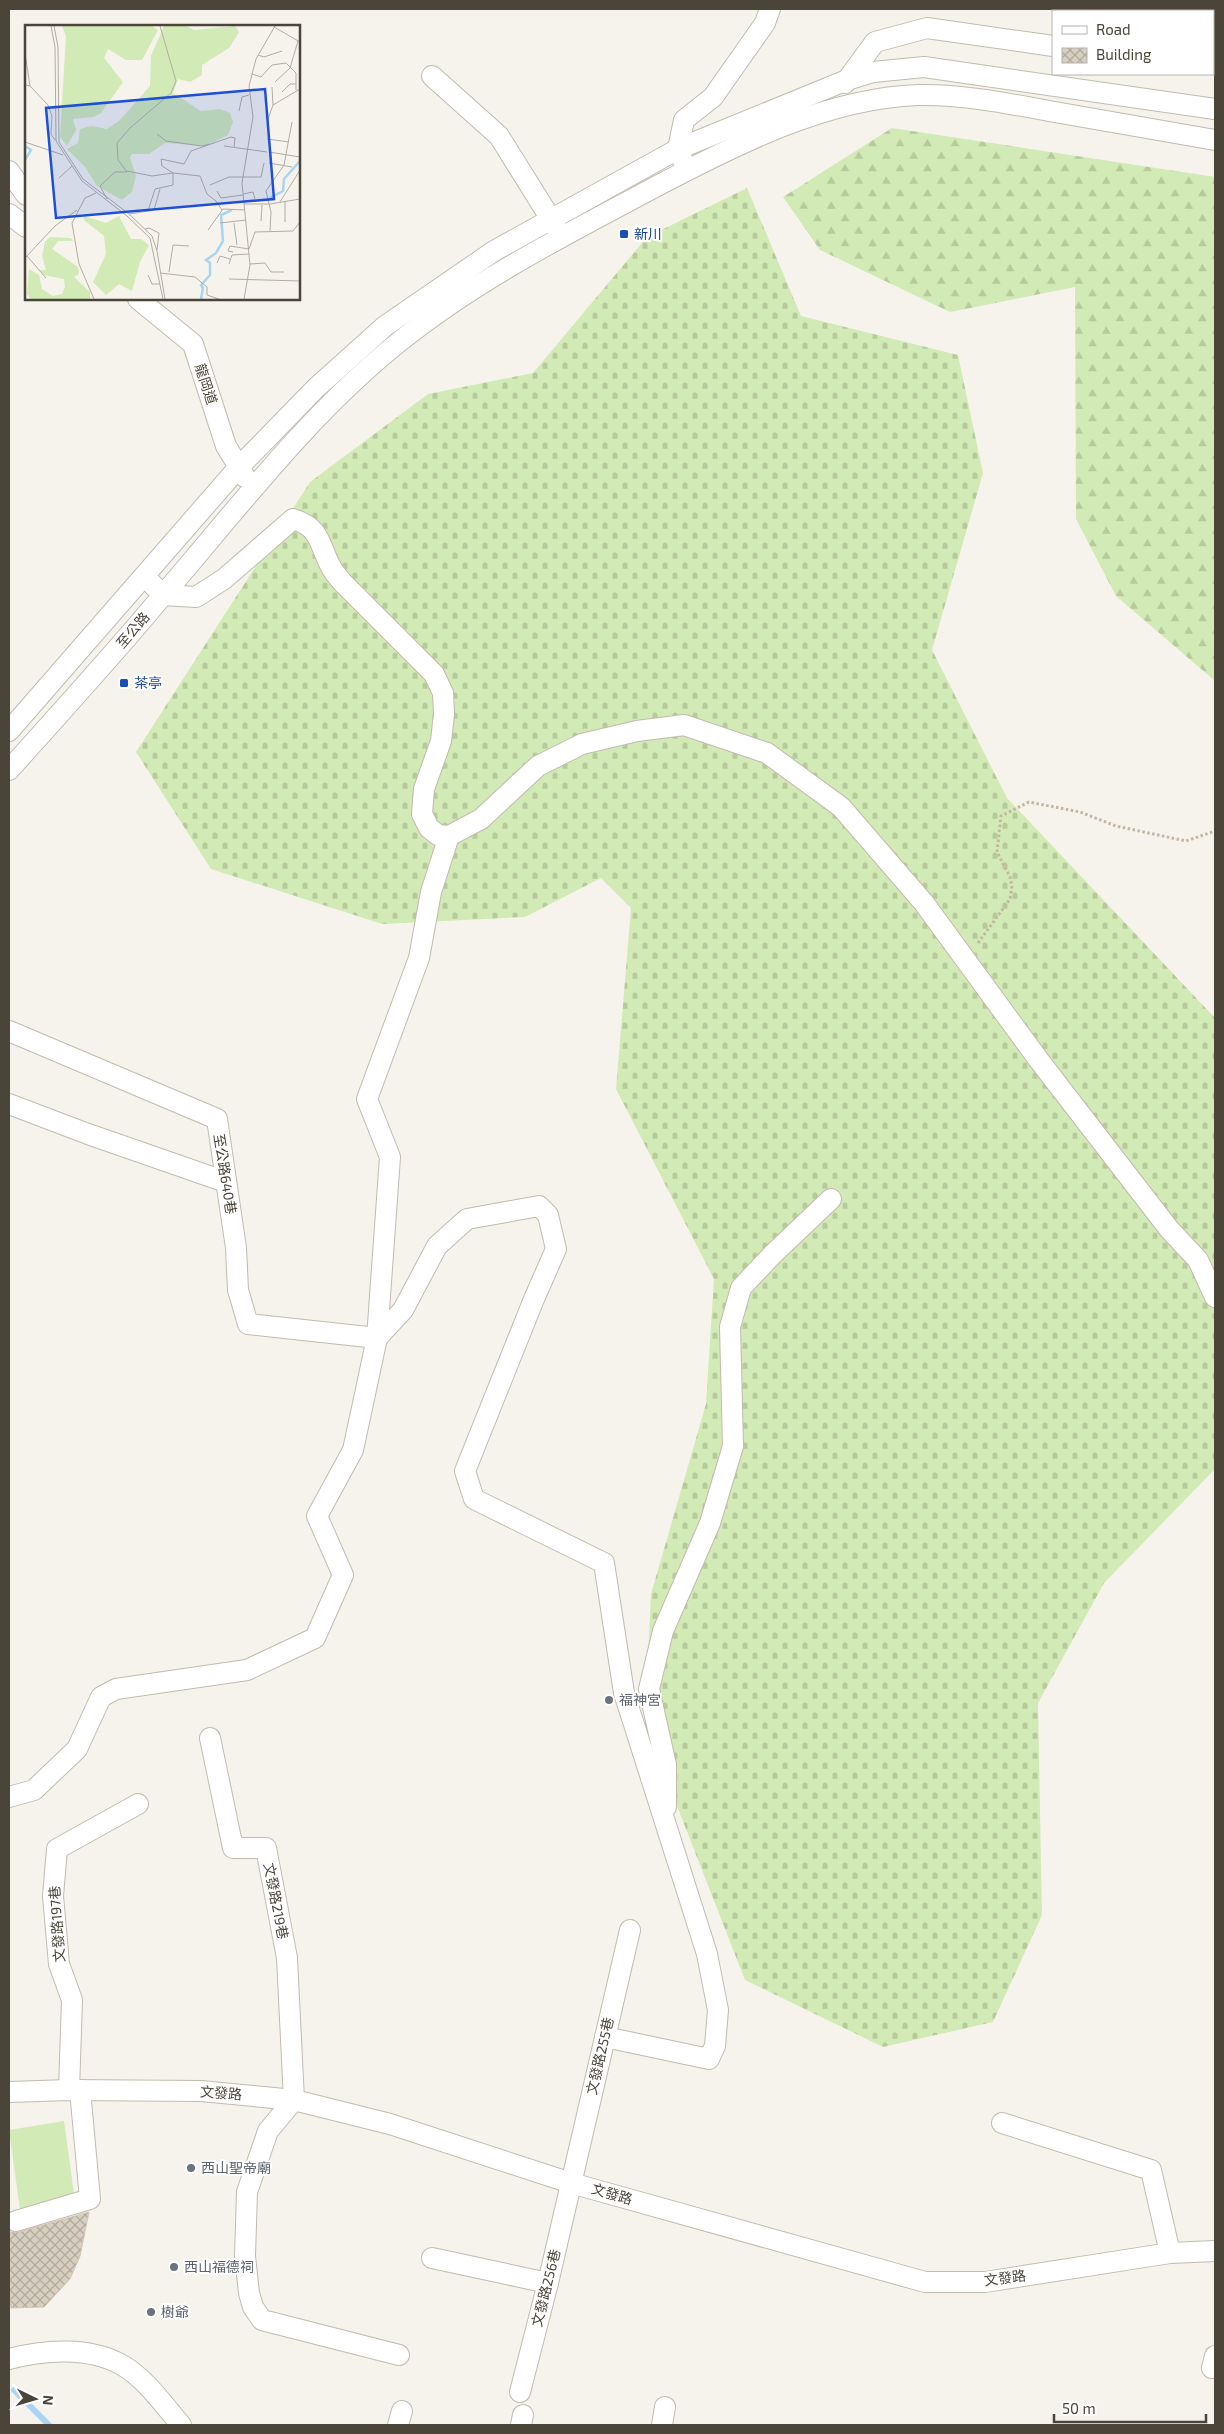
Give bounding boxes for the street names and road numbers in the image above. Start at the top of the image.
street label: 龍岡道 [192,361,221,406]
street label: 至公路 [112,608,153,651]
street label: 至公路640巷 [211,1133,240,1215]
street label: 文發路219巷 [261,1861,292,1941]
street label: 文發路197巷 [45,1885,68,1963]
street label: 文發路255巷 [582,2016,617,2096]
street label: 文發路 [199,2083,243,2102]
street label: 文發路 [590,2180,635,2207]
street label: 文發路256巷 [528,2247,563,2328]
street label: 文發路 [983,2267,1027,2288]

